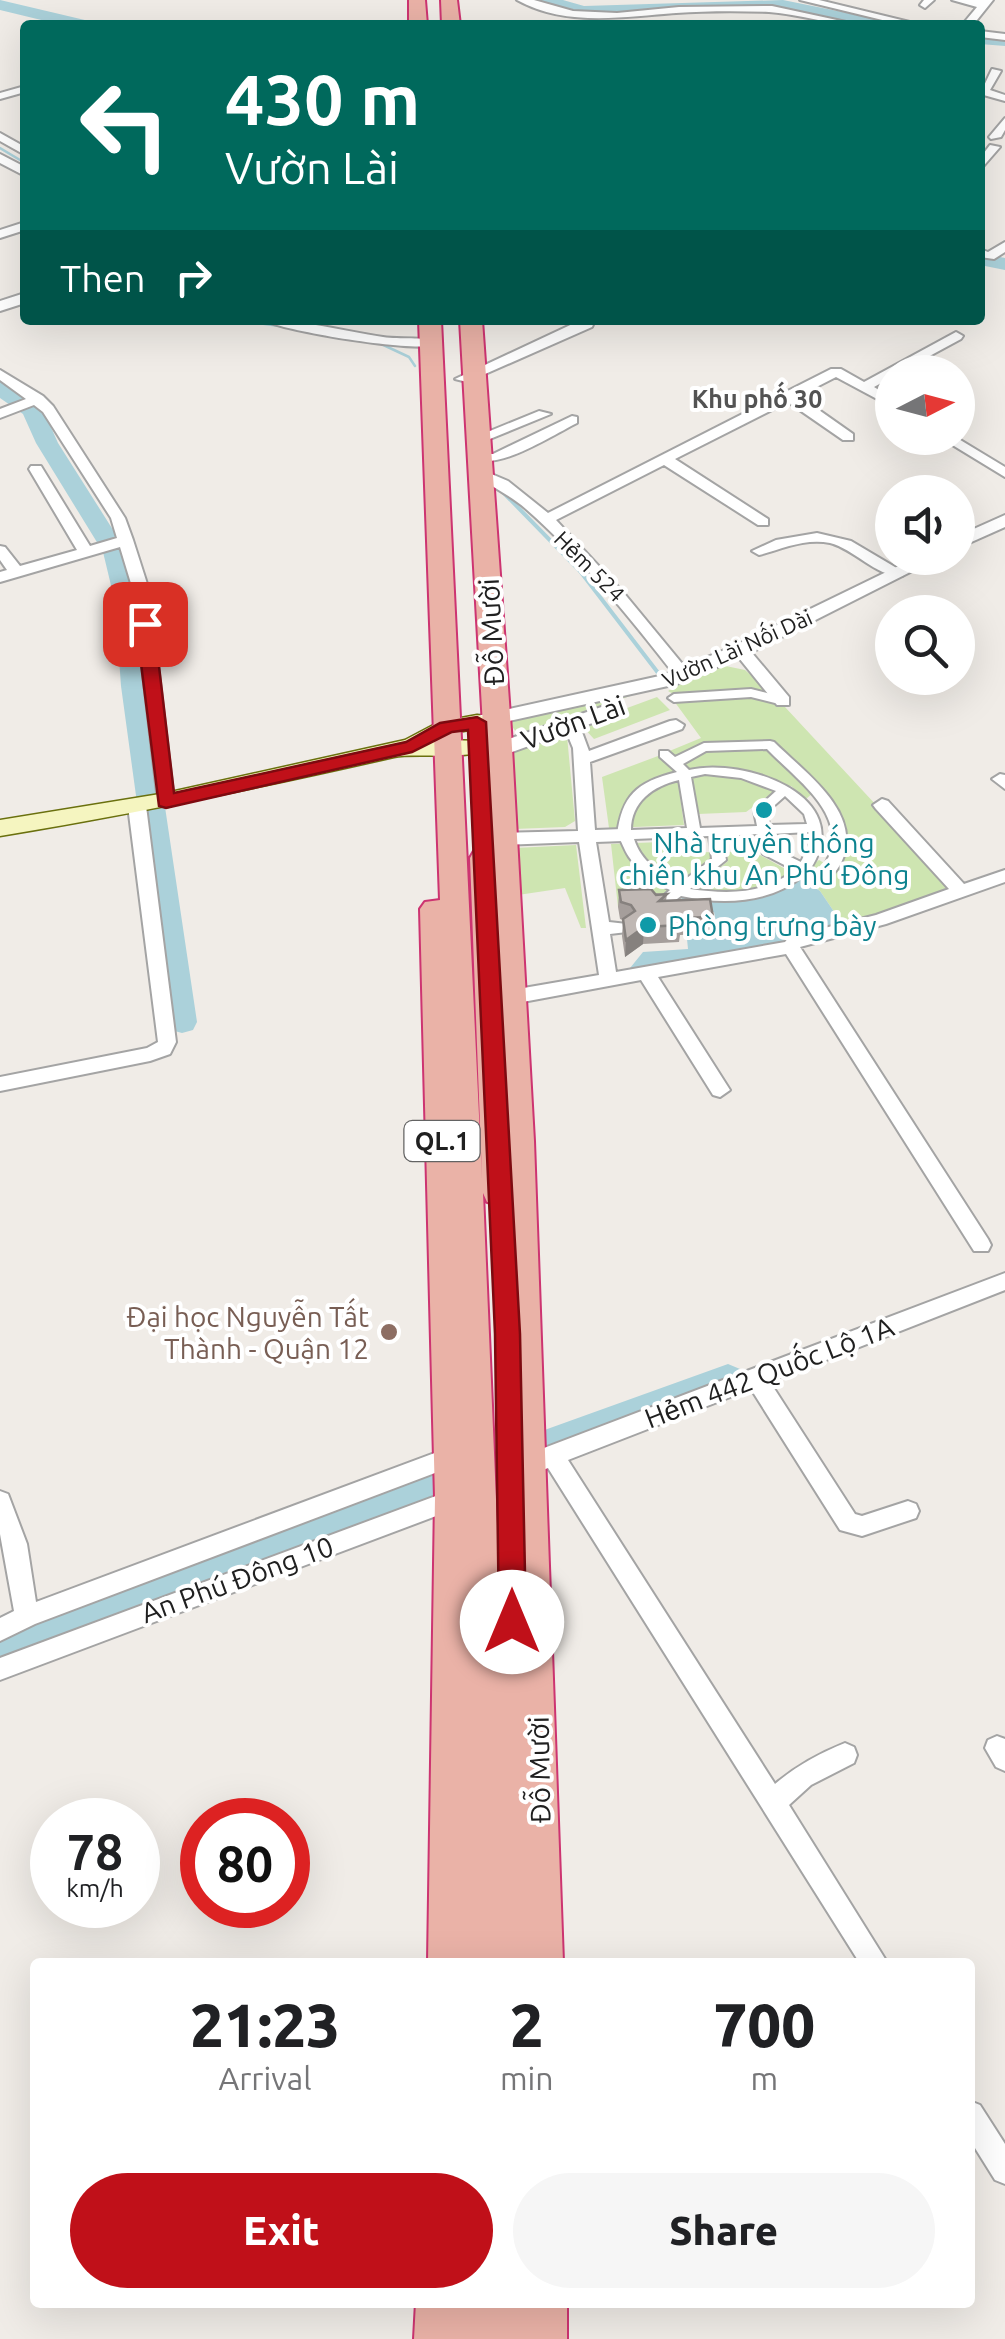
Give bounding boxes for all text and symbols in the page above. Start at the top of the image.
icon: left [60,60,190,190]
text: 430 m [225,60,420,138]
text: Vườn Lài [225,142,399,193]
icon: right [166,250,221,305]
text: Then [60,257,146,299]
north arrow [875,355,975,455]
map controls [875,355,975,695]
district label: Khu phố 30 [692,381,822,413]
button: sound [875,475,975,575]
street label: Hẻm 524 [550,526,630,606]
street label: Đỗ Mười [471,578,509,686]
pin [103,582,188,667]
button: search [875,595,975,695]
icon: arrive [118,597,173,652]
street label: Vườn Lài Nối Dài [657,602,816,692]
street label: Vườn Lài [517,689,629,755]
marker: Nhà truyền thống chiến khu An Phú Đông [753,799,775,821]
place label: Nhà truyền thống chiến khu An Phú Đông [619,824,909,890]
place label: Phòng trưng bày [668,910,876,941]
marker: Phòng trưng bày [637,914,659,936]
road number: QL.1 [404,1121,480,1161]
place label: Đại học Nguyễn Tất Thành - Quận 12 [126,1298,369,1364]
street label: Hẻm 442 Quốc Lộ 1A [639,1308,898,1434]
marker: Đại học Nguyễn Tất Thành - Quận 12 [378,1321,400,1343]
street label: An Phú Đông 10 [137,1530,337,1628]
position arrow [460,1570,564,1674]
street label: Đỗ Mười [521,1716,555,1824]
speed limit sign: 80 [180,1798,310,1928]
text: 78 [67,1823,123,1879]
text: km/h [66,1874,124,1902]
text: 21:23 [190,1991,340,2058]
text: 2 [510,1991,544,2058]
text: 700 [714,1991,815,2058]
text: Arrival [218,2060,312,2096]
text: min [500,2060,554,2096]
text: m [750,2060,778,2096]
button: Exit [70,2173,493,2288]
button: Share [513,2173,935,2288]

